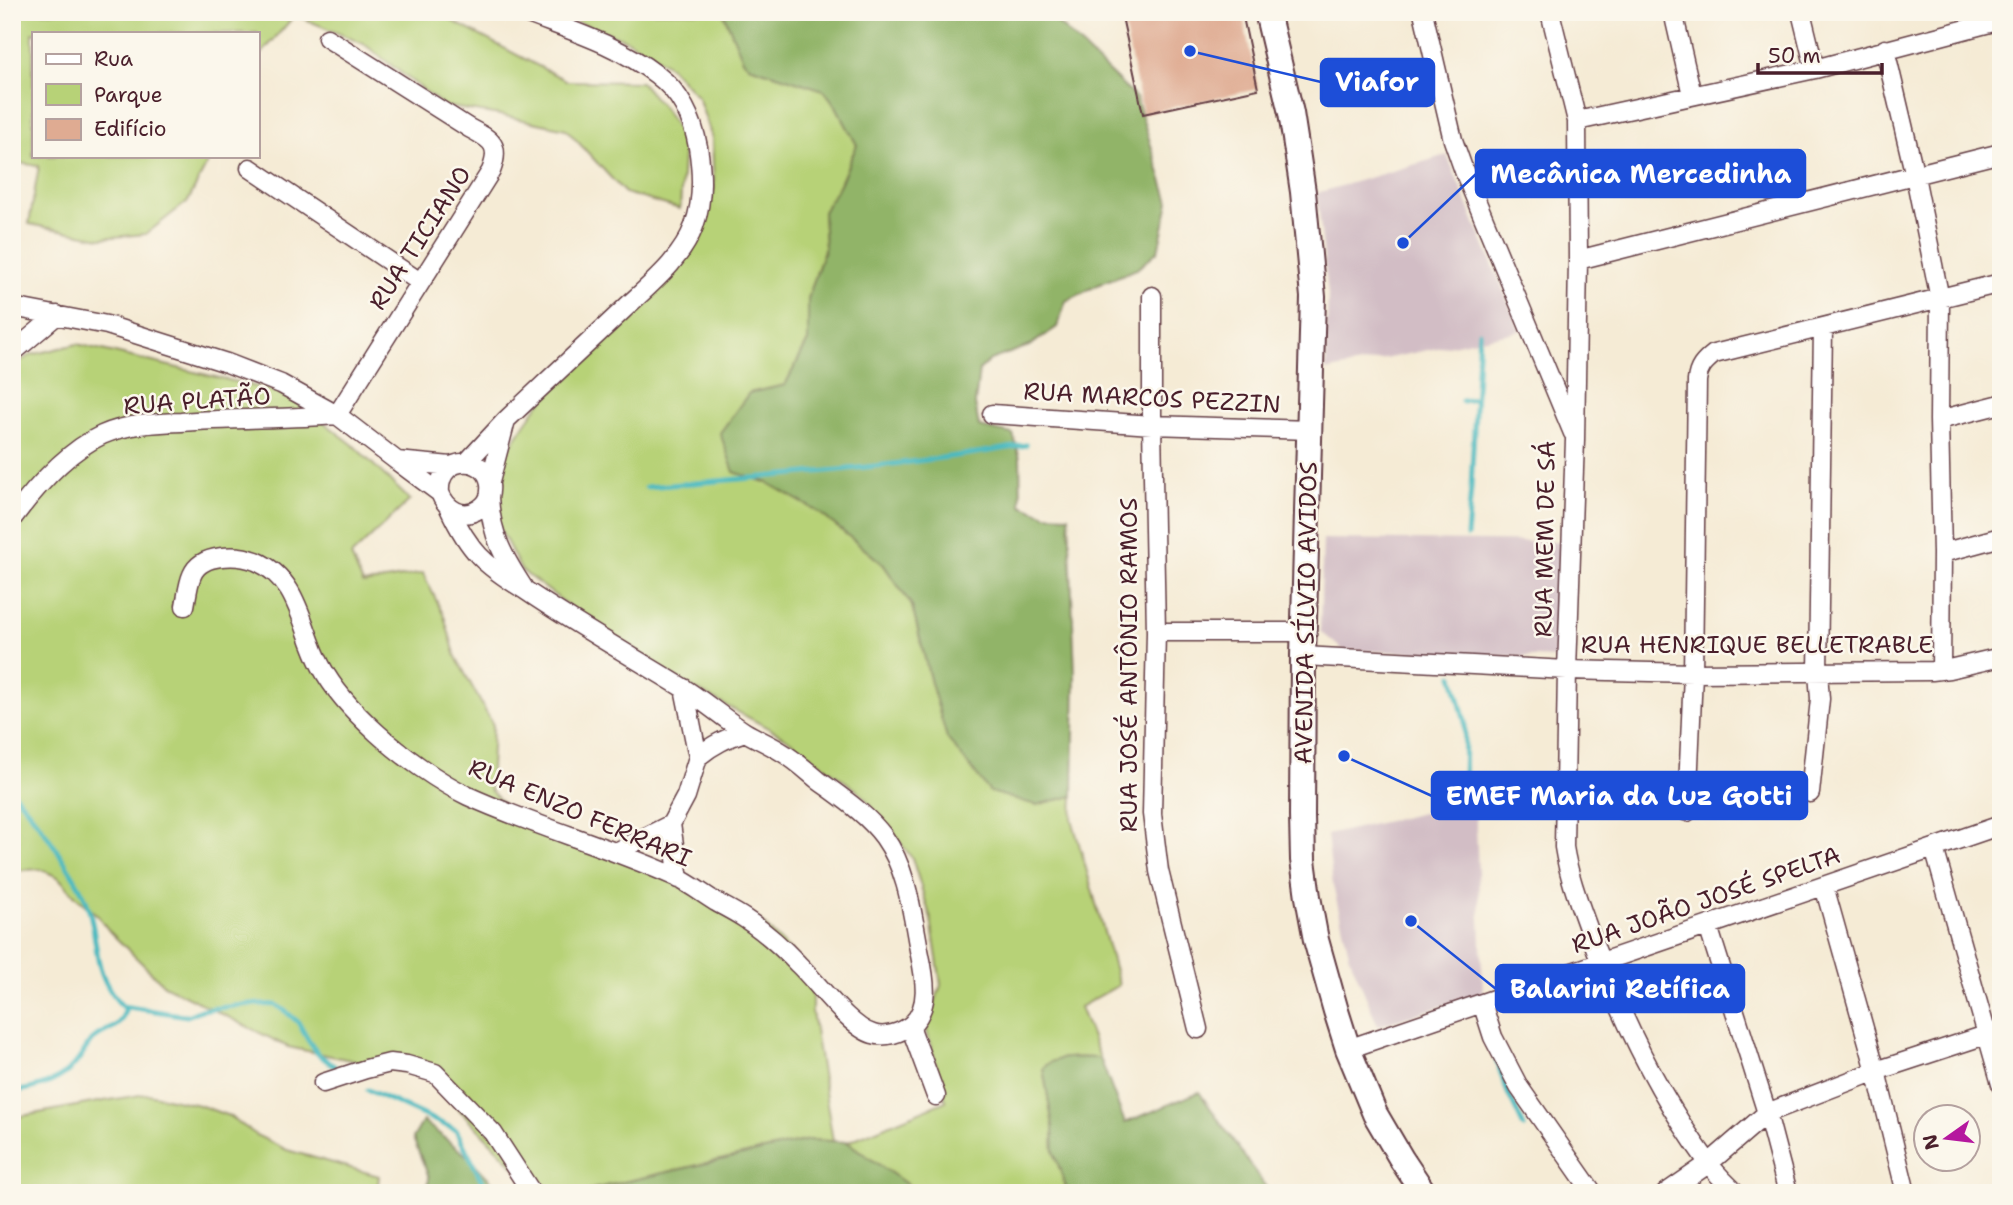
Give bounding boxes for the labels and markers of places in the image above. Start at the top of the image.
callout: Viafor [1321,59,1434,106]
callout: Mecânica Mercedinha [1476,150,1805,197]
callout: EMEF Maria da Luz Gotti [1432,772,1807,819]
callout: Balarini Retífica [1496,965,1744,1012]

